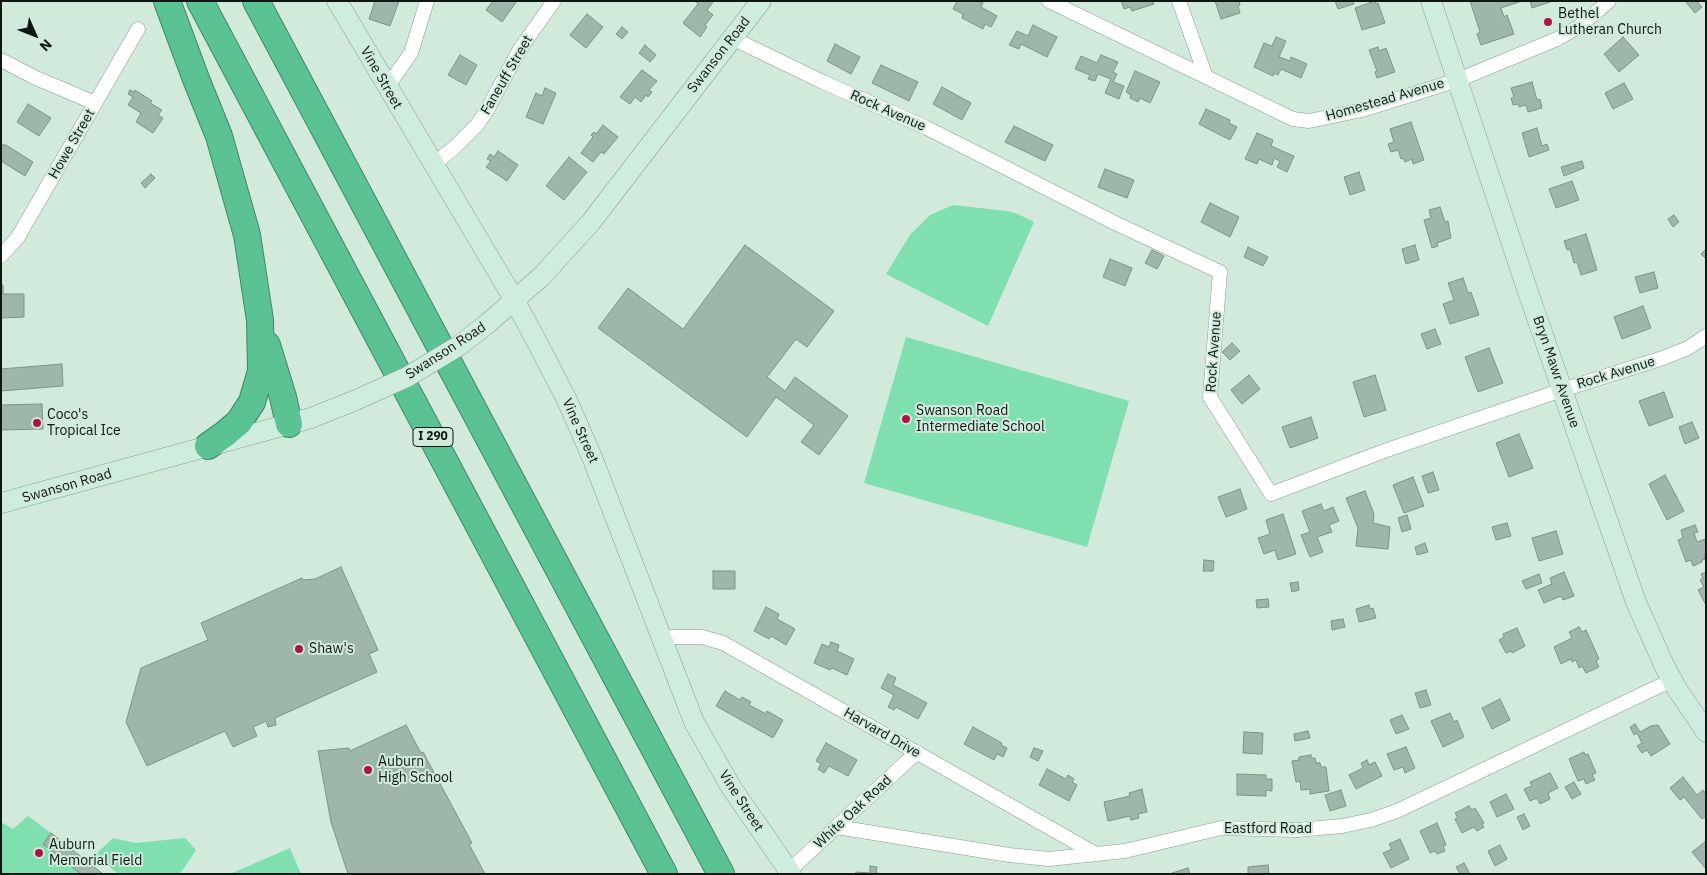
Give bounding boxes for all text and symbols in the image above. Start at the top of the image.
place label: Bethel Lutheran Church [1558,6,1662,38]
north arrow [10,10,60,60]
street label: Swanson Road [684,13,754,97]
marker: Bethel Lutheran Church [1542,16,1554,28]
street label: Faneuff Street [477,32,537,118]
text: N [36,36,56,55]
street label: Vine Street [356,44,406,112]
street label: Homestead Avenue [1324,75,1446,125]
street label: Rock Avenue [848,87,928,135]
street label: Howe Street [45,106,99,182]
street label: Rock Avenue [1203,311,1225,393]
street label: Bryn Mawr Avenue [1529,314,1583,430]
street label: Swanson Road [403,319,489,383]
street label: Rock Avenue [1575,353,1657,393]
street label: Vine Street [558,396,602,466]
place label: Swanson Road Intermediate School [916,403,1045,436]
place label: Coco's Tropical Ice [47,407,121,440]
marker: Swanson Road Intermediate School [900,413,912,425]
marker: Coco's Tropical Ice [31,417,43,429]
road number: I 290 [413,428,453,447]
street label: Swanson Road [20,465,114,507]
place label: Shaw's [309,641,354,657]
marker: Shaw's [293,643,305,655]
street label: Harvard Drive [841,704,923,762]
place label: Auburn High School [378,754,453,786]
marker: Auburn High School [362,764,374,776]
street label: Vine Street [715,767,767,835]
street label: White Oak Road [811,772,895,852]
street label: Eastford Road [1224,821,1312,837]
place label: Auburn Memorial Field [49,837,142,870]
marker: Auburn Memorial Field [33,847,45,859]

